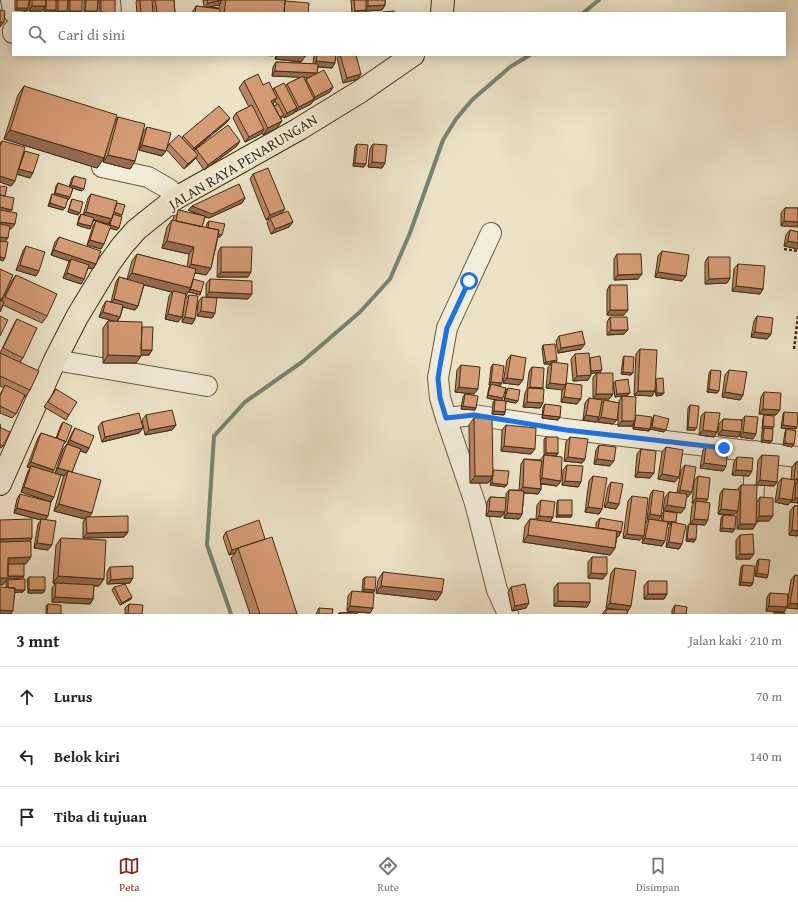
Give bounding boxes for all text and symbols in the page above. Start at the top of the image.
search box [12,12,786,56]
icon: search [26,23,48,45]
text: Cari di sini [58,24,125,45]
street label: JALAN RAYA PENARUNGAN [162,109,321,216]
route start [460,272,478,290]
route end [715,439,733,457]
text: 3 mnt [16,628,60,653]
text: Jalan kaki · 210 m [689,631,782,650]
icon: ahead [16,686,38,708]
text: Lurus [54,686,92,707]
text: 70 m [756,687,782,706]
icon: left [16,746,38,768]
text: Belok kiri [54,746,120,767]
text: 140 m [750,747,782,766]
icon: arrive [16,806,38,828]
text: Tiba di tujuan [54,806,147,827]
tab: Peta [118,855,140,895]
tab: Rute [377,855,399,895]
tab: Disimpan [636,855,680,895]

